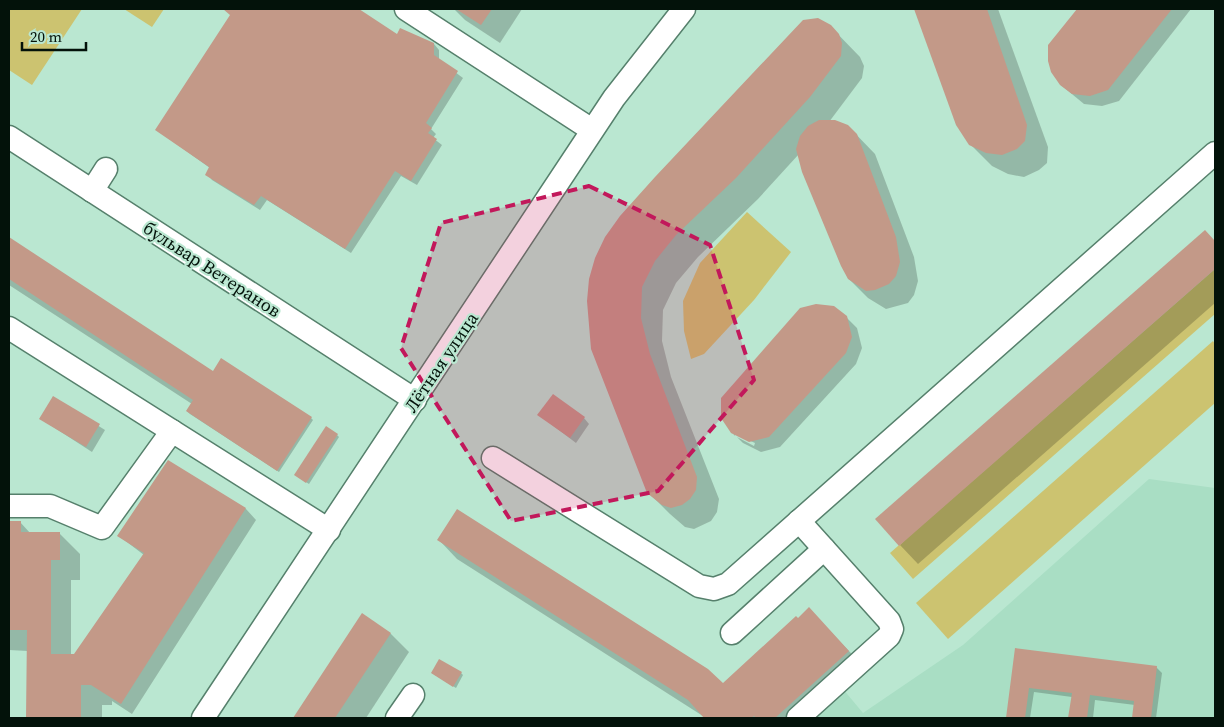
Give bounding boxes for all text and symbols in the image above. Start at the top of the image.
scale bar [22,20,86,52]
text: 20 m [30,26,62,47]
street label: бульвар Ветеранов [138,215,286,323]
street label: Лётная улица [398,306,484,417]

